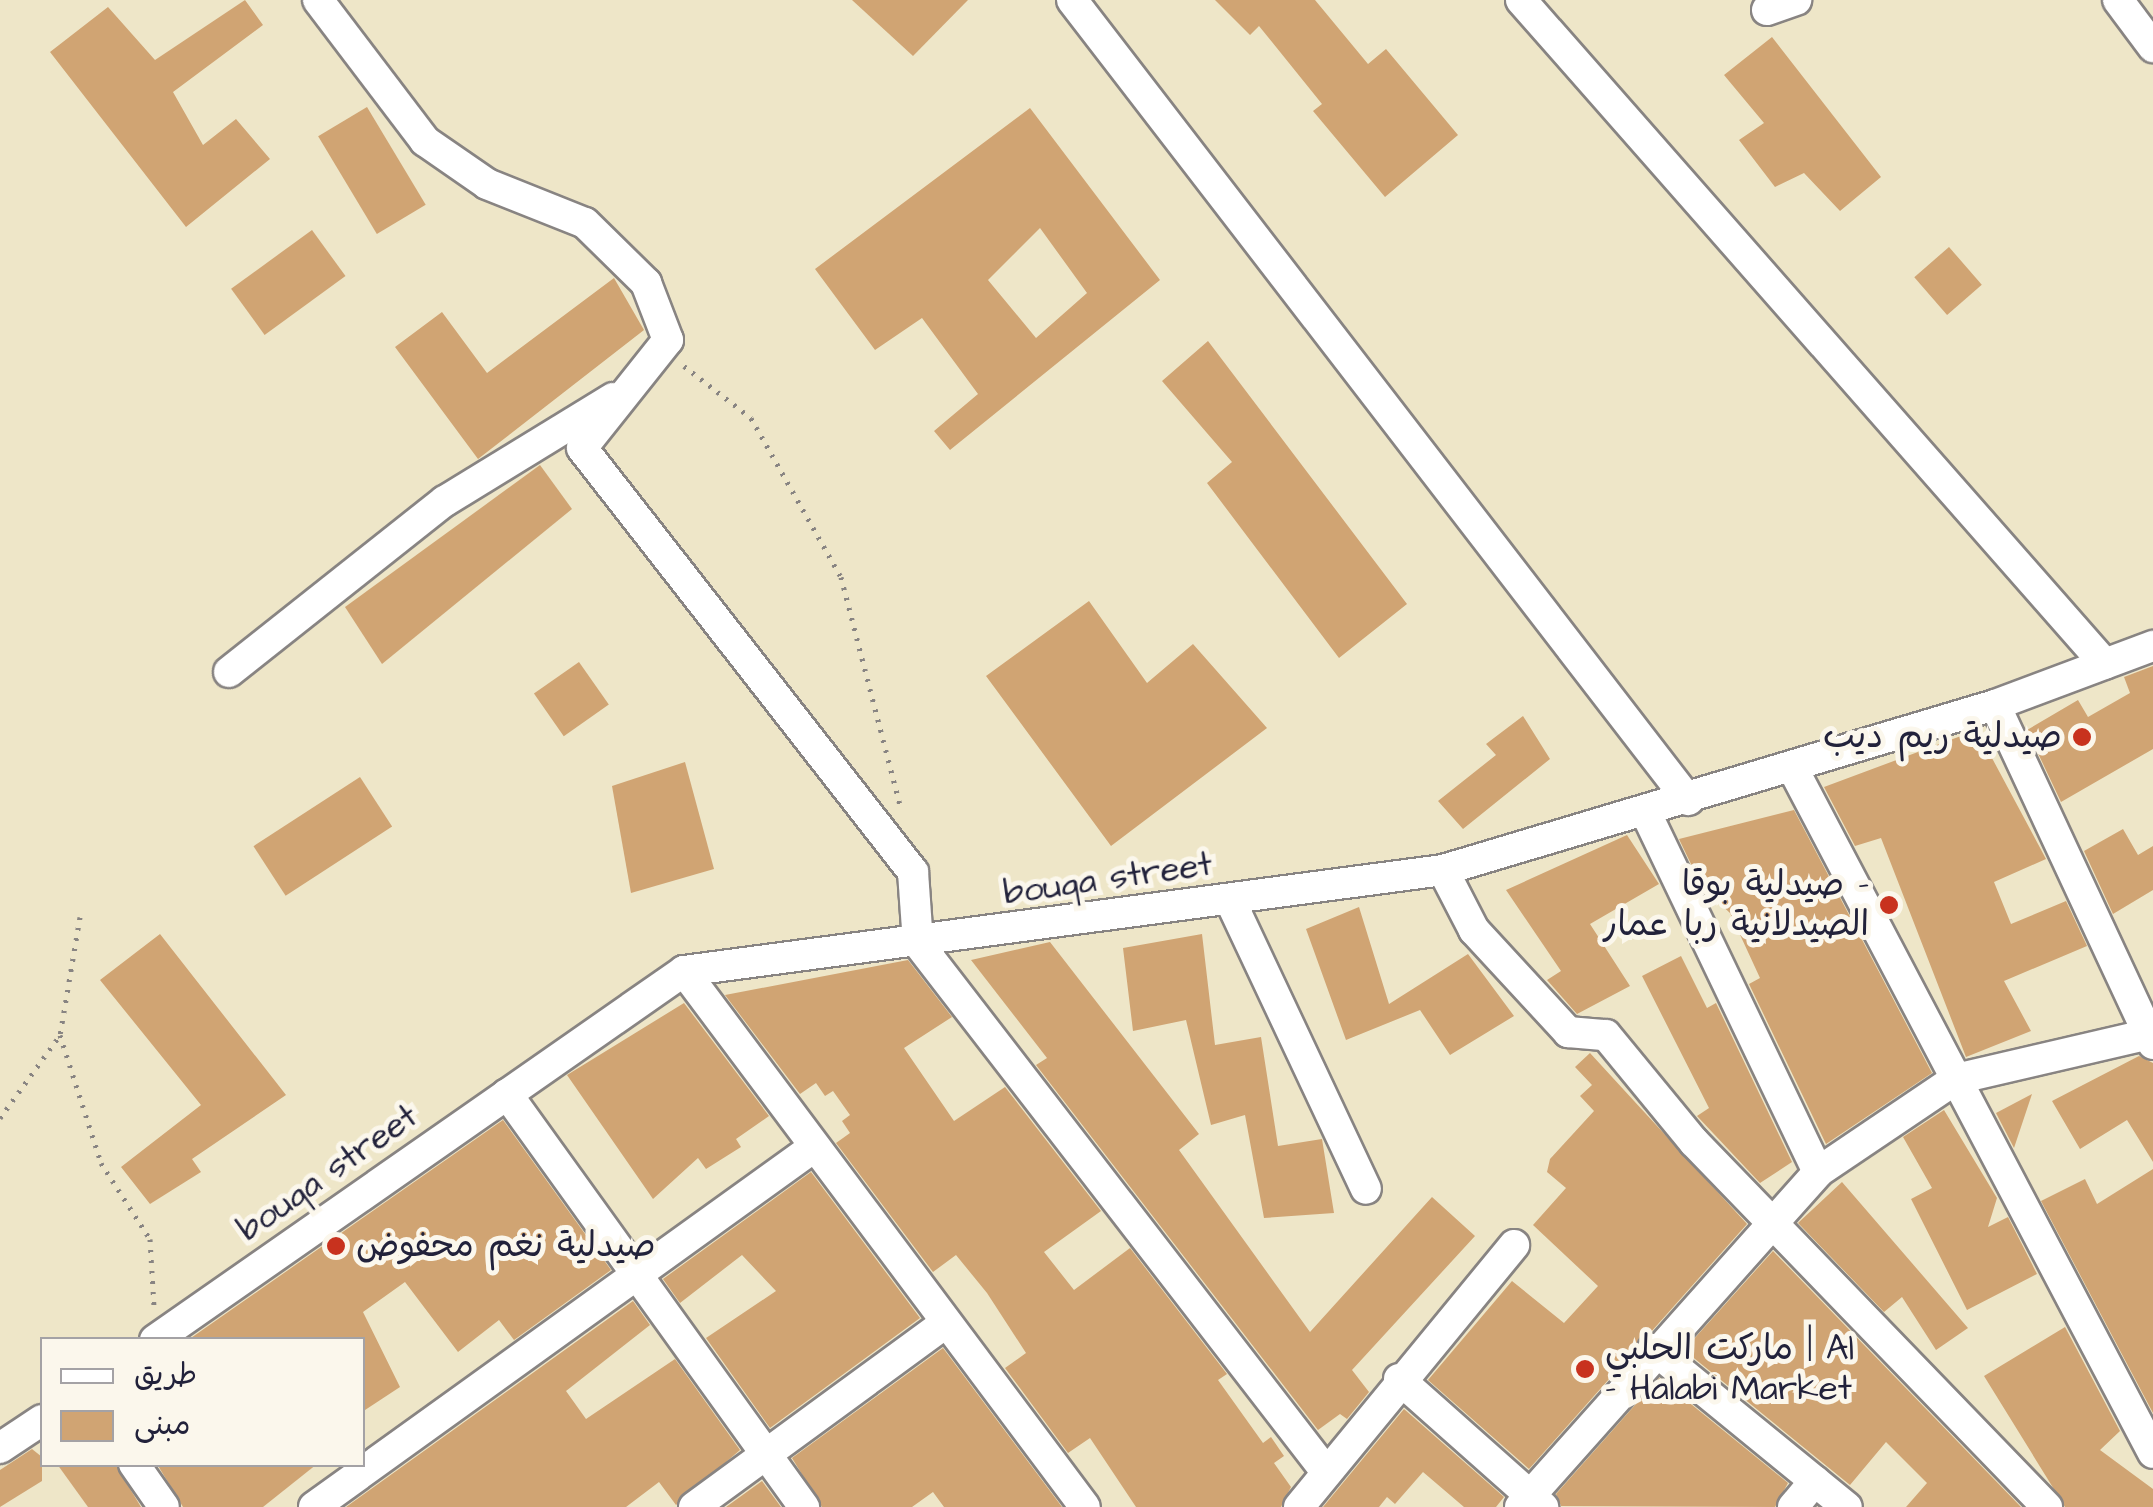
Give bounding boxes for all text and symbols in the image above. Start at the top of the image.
place label: صيدلية ريم ديب [1823,716,2062,758]
marker: صيدلية ريم ديب [2071,726,2093,748]
street label: bouqa street [1001,844,1215,914]
place label: صيدلية بوقا - الصيدلانية ربا عمار [1603,864,1869,946]
marker: صيدلية بوقا - الصيدلانية ربا عمار [1878,894,1900,916]
street label: bouqa street [230,1096,426,1250]
place label: صيدلية نغم محفوض [356,1225,656,1267]
marker: صيدلية نغم محفوض [325,1235,347,1257]
place label: ماركت الحلبي | Al - Halabi Market [1605,1328,1854,1410]
legend [40,1337,365,1467]
text: طريق [134,1354,197,1396]
marker: ماركت الحلبي | Al - Halabi Market [1574,1358,1596,1380]
text: مبنى [134,1404,190,1446]

